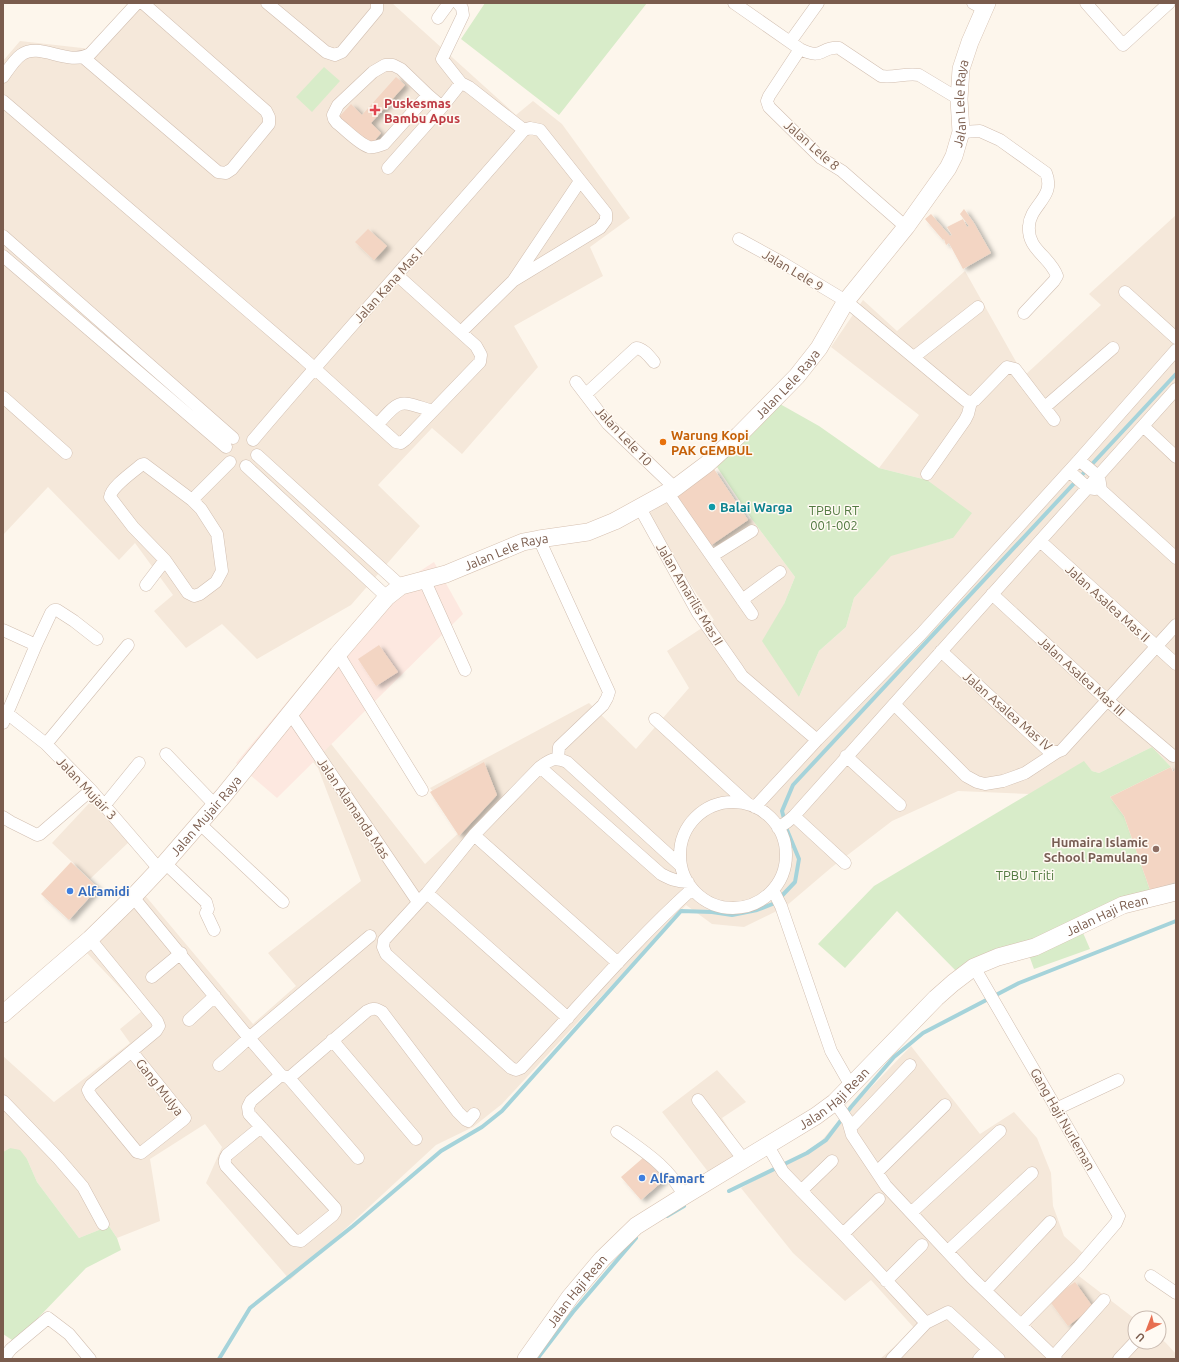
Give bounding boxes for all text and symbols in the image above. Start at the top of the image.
street label: Jalan Lele Raya [950,57,971,149]
place label: Puskesmas Bambu Apus [384,96,460,125]
marker: Puskesmas Bambu Apus [369,104,381,116]
street label: Jalan Lele 8 [782,117,842,173]
street label: Jalan Kana Mas I [351,245,425,325]
street label: Jalan Lele 9 [760,246,826,294]
street label: Jalan Lele Raya [752,346,822,421]
street label: Jalan Lele 10 [593,404,655,468]
place label: Warung Kopi PAK GEMBUL [671,428,752,457]
marker: Warung Kopi PAK GEMBUL [658,437,668,447]
place label: Balai Warga [720,500,792,514]
marker: Balai Warga [707,502,717,512]
park label: TPBU RT 001-002 [809,503,859,532]
street label: Jalan Lele Raya [462,531,549,573]
street label: Jalan Amarilis Mas II [654,540,726,648]
street label: Jalan Asalea Mas II [1063,562,1153,644]
street label: Jalan Asalea Mas III [1036,634,1128,718]
street label: Jalan Asalea Mas IV [961,669,1056,754]
street label: Jalan Mujair 3 [54,754,120,822]
street label: Jalan Alamanda Mas [315,755,393,861]
street label: Jalan Mujair Raya [167,773,244,859]
place label: Humaira Islamic School Pamulang [1044,835,1149,864]
marker: Humaira Islamic School Pamulang [1151,844,1161,854]
park label: TPBU Triti [996,868,1054,882]
place label: Alfamidi [78,884,130,898]
marker: Alfamidi [65,886,75,896]
street label: Jalan Haji Rean [1064,892,1149,938]
street label: Gang Mulya [133,1056,187,1118]
street label: Jalan Haji Rean [796,1065,872,1132]
street label: Gang Haji Nurleman [1028,1065,1098,1173]
place label: Alfamart [650,1171,705,1185]
marker: Alfamart [637,1173,647,1183]
street label: Jalan Haji Rean [544,1252,610,1330]
north arrow [1127,1310,1167,1350]
text: U [1133,1330,1147,1344]

